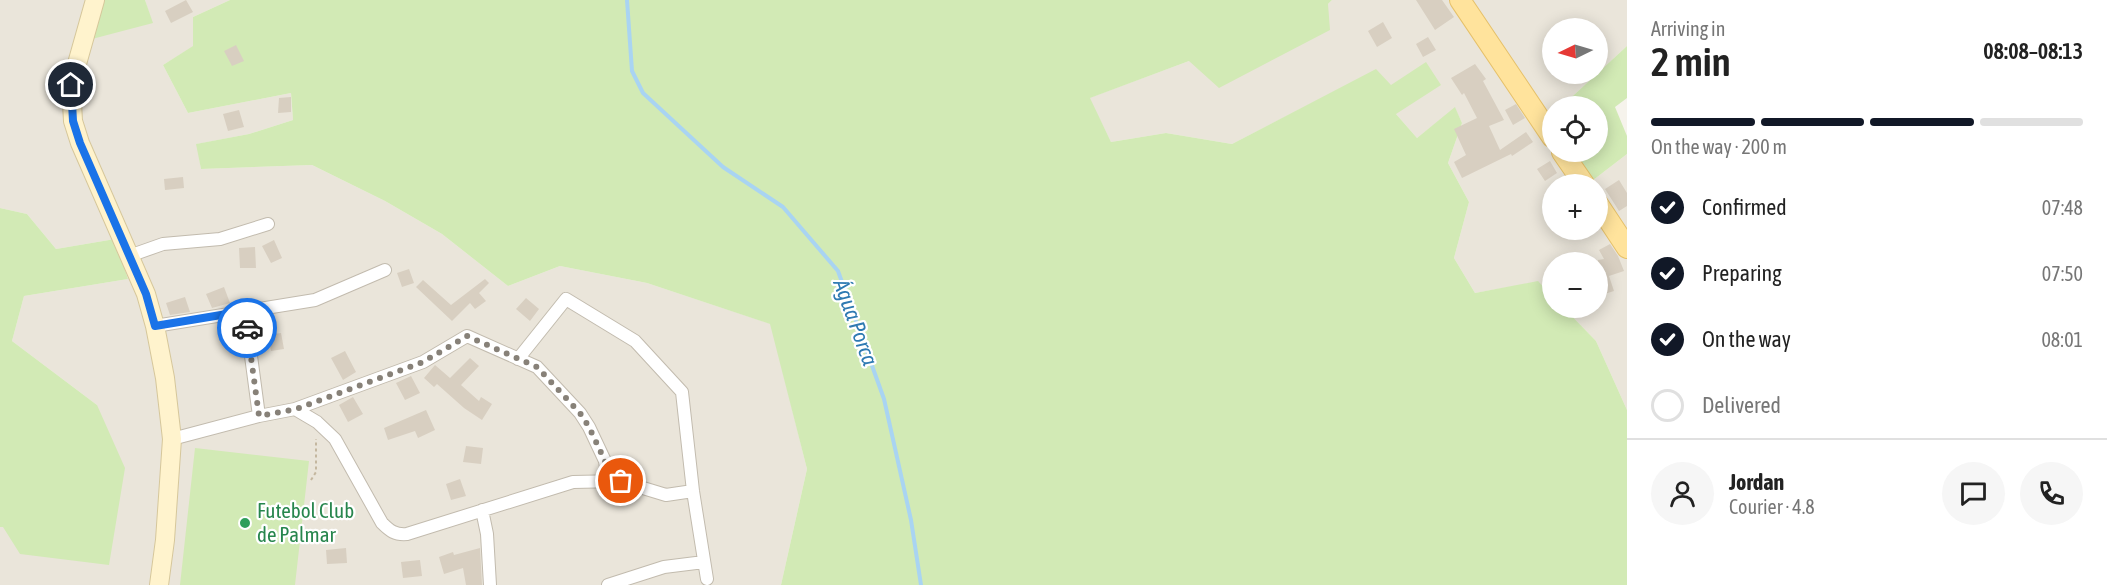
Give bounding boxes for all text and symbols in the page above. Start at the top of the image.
text: Arriving in [1651,17,1725,40]
north arrow [1542,18,1608,84]
map controls [1542,18,1608,318]
text: 08:08–08:13 [1983,38,2083,64]
text: 2 min [1651,40,1731,84]
pin [45,59,96,110]
icon: home [54,68,87,101]
button: locate [1542,96,1608,162]
text: On the way · 200 m [1651,135,1787,158]
button: + [1542,174,1608,240]
icon: check [1651,191,1684,224]
text: Confirmed [1702,194,1787,220]
text: 07:48 [2042,196,2083,219]
button: − [1542,252,1608,318]
icon: check [1651,257,1684,290]
text: Preparing [1702,260,1782,286]
text: 07:50 [2042,262,2083,285]
water label: Água Porca [828,274,884,369]
courier [217,298,277,358]
icon: car [231,312,264,345]
icon: check [1651,323,1684,356]
text: On the way [1702,326,1791,352]
text: 08:01 [2041,328,2083,351]
text: Delivered [1702,392,1781,418]
pin [595,455,646,506]
button: person [1651,462,1714,525]
button: chat [1942,462,2005,525]
button: phone [2020,462,2083,525]
icon: bag [604,464,637,497]
text: Jordan [1729,469,1784,495]
text: Courier · 4.8 [1729,495,1815,518]
place label: Futebol Club de Palmar [257,498,354,546]
marker: Futebol Club de Palmar [238,516,252,530]

